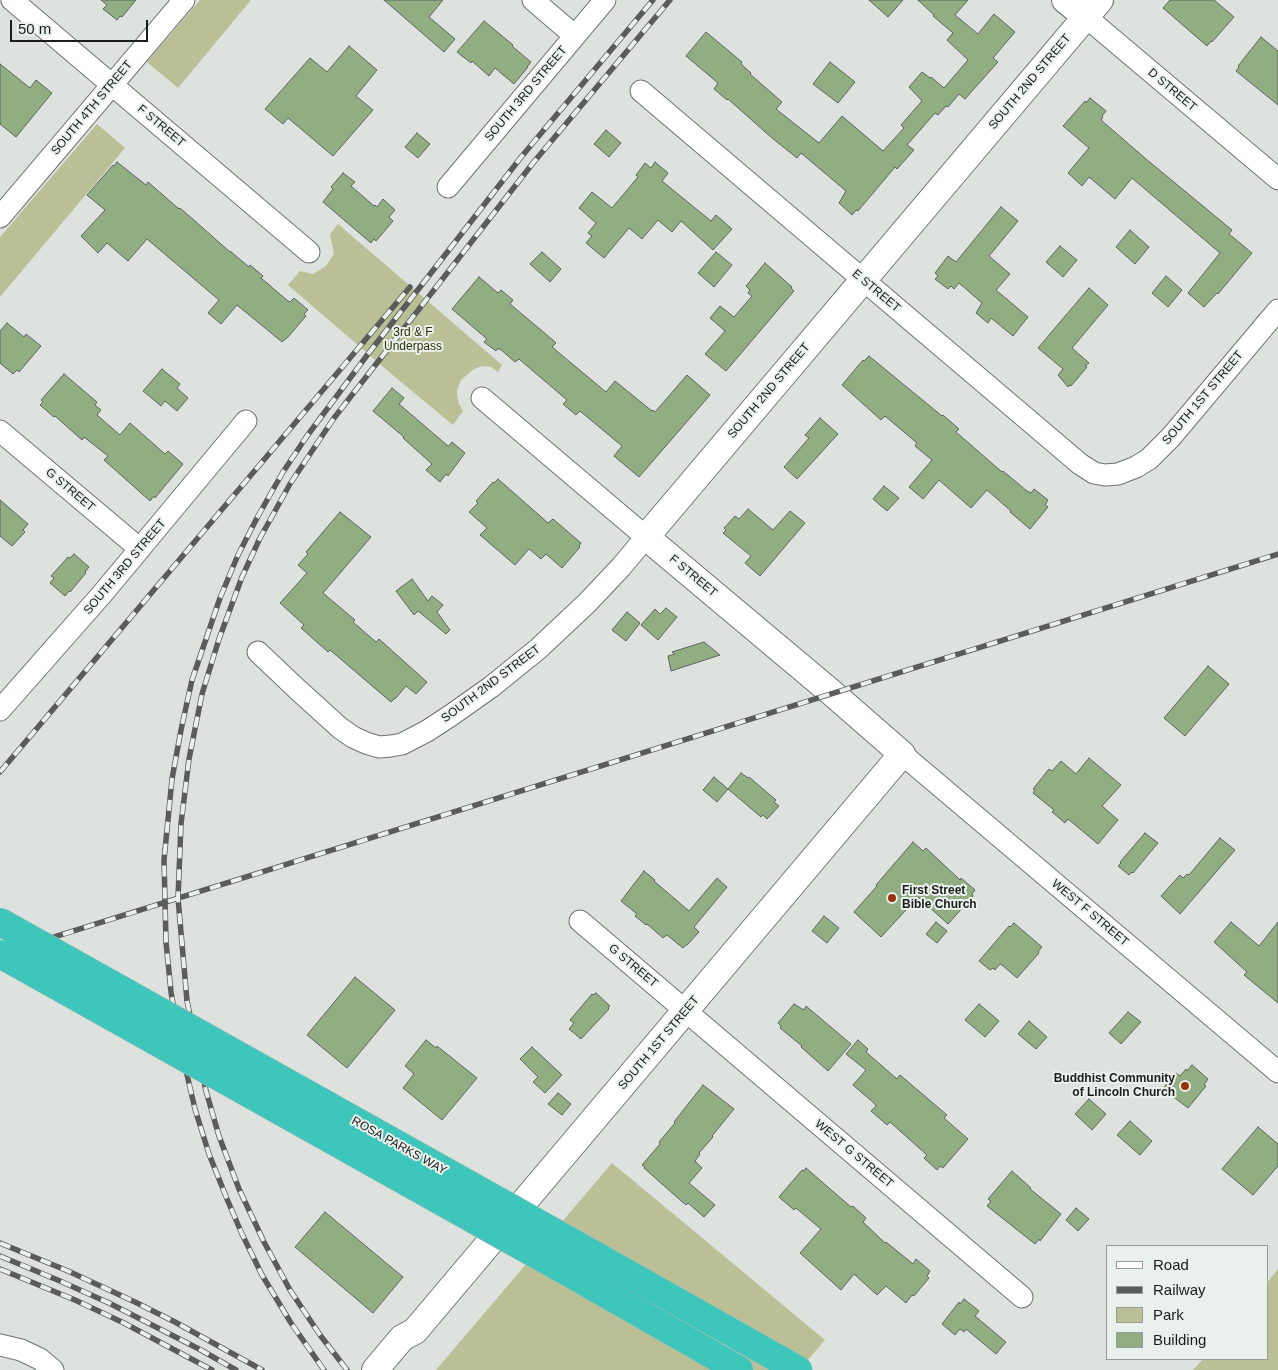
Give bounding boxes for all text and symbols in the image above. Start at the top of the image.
scale bar [12,10,150,42]
text: 50 m [18,20,51,37]
street label: SOUTH 2ND STREET [986,31,1074,133]
street label: SOUTH 3RD STREET [482,43,570,145]
street label: SOUTH 4TH STREET [48,58,136,158]
street label: D STREET [1145,65,1199,115]
street label: F STREET [134,102,188,150]
street label: E STREET [849,267,903,315]
park label: 3rd & F Underpass [384,326,442,354]
street label: SOUTH 2ND STREET [725,340,813,442]
street label: SOUTH 1ST STREET [1160,348,1246,448]
street label: G STREET [42,465,98,515]
street label: SOUTH 3RD STREET [81,516,169,618]
street label: F STREET [666,552,720,600]
street label: SOUTH 2ND STREET [439,642,543,726]
street label: WEST F STREET [1049,877,1131,949]
place label: First Street Bible Church [902,884,977,912]
marker: First Street Bible Church [886,892,898,904]
street label: G STREET [605,941,661,991]
street label: SOUTH 1ST STREET [616,993,702,1093]
place label: Buddhist Community of Lincoln Church [1054,1072,1175,1100]
marker: Buddhist Community of Lincoln Church [1179,1080,1191,1092]
street label: ROSA PARKS WAY [349,1114,449,1178]
street label: WEST G STREET [812,1117,896,1191]
legend [1106,1245,1268,1360]
text: Road [1153,1256,1189,1273]
text: Railway [1153,1281,1206,1298]
text: Park [1153,1306,1184,1323]
text: Building [1153,1331,1206,1348]

